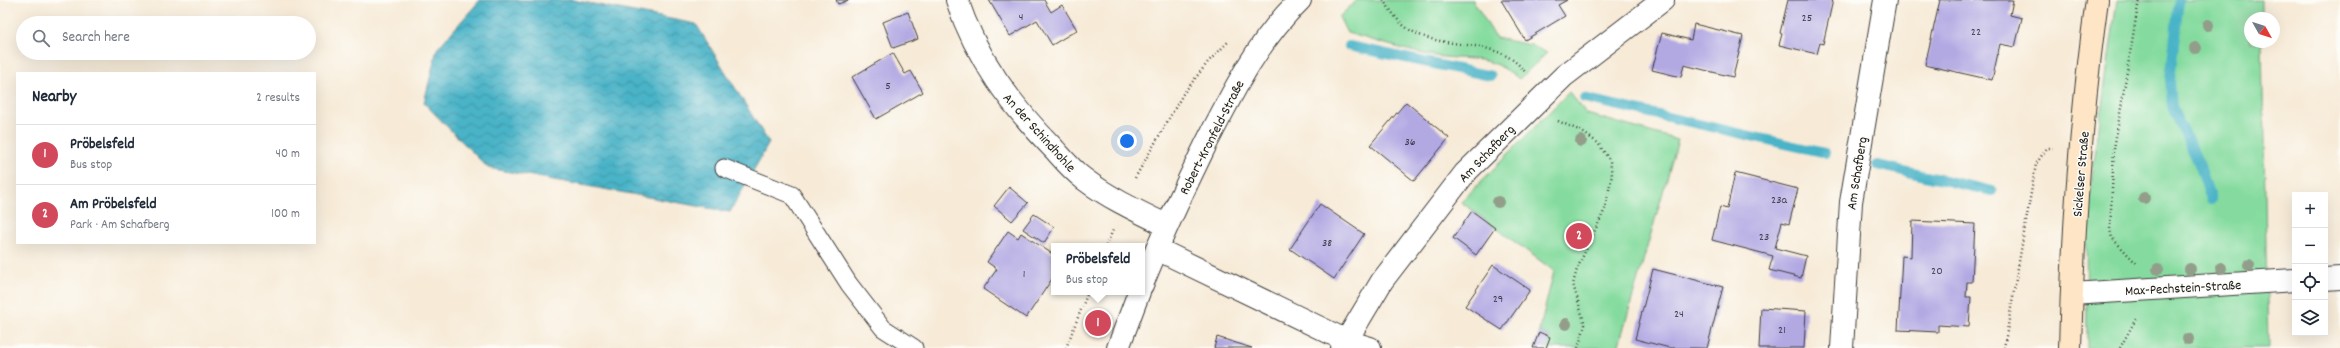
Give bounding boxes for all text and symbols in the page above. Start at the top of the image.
house number: 4 [1019,9,1024,26]
house number: 25 [1802,10,1812,27]
north arrow [2244,12,2280,48]
search box [16,16,316,60]
house number: 22 [1971,24,1981,41]
icon: search [30,27,52,49]
text: Search here [62,27,130,49]
street label: Robert-Kronfeld-Straße [1175,77,1250,199]
house number: 5 [885,78,891,95]
text: Nearby [32,86,76,110]
text: 2 results [256,89,300,108]
street label: An der Schindhohle [997,89,1080,177]
street label: Am Schafberg [1455,121,1520,188]
street label: Sickelser Straße [2068,130,2096,218]
your location [1117,131,1137,151]
text: Pröbelsfeld [70,134,135,156]
house number: 36 [1404,134,1416,151]
street label: Am Schafberg [1842,135,1874,211]
text: 1 [44,145,46,164]
text: 40 m [276,145,300,164]
text: Bus stop [70,156,112,175]
house number: 23a [1771,192,1787,209]
map controls [2292,192,2328,336]
button: + [2292,192,2328,228]
text: Am Pröbelsfeld [70,194,156,216]
text: 2 [42,205,48,224]
text: 100 m [271,205,300,224]
text: Park · Am Schafberg [70,216,170,235]
pin: 2 [1566,221,1592,251]
button: − [2292,228,2328,264]
house number: 23 [1759,229,1769,246]
house number: 38 [1322,235,1332,252]
popup [1051,243,1145,295]
text: Pröbelsfeld [1066,249,1130,271]
house number: 20 [1931,263,1943,280]
button: locate [2292,264,2328,300]
house number: 1 [1023,266,1025,283]
text: Bus stop [1066,271,1108,290]
street label: Max-Pechstein-Straße [2125,276,2242,302]
house number: 29 [1493,291,1503,308]
button: layers [2292,300,2328,336]
house number: 24 [1674,306,1684,323]
pin: 1 [1085,308,1111,338]
house number: 21 [1778,322,1786,339]

